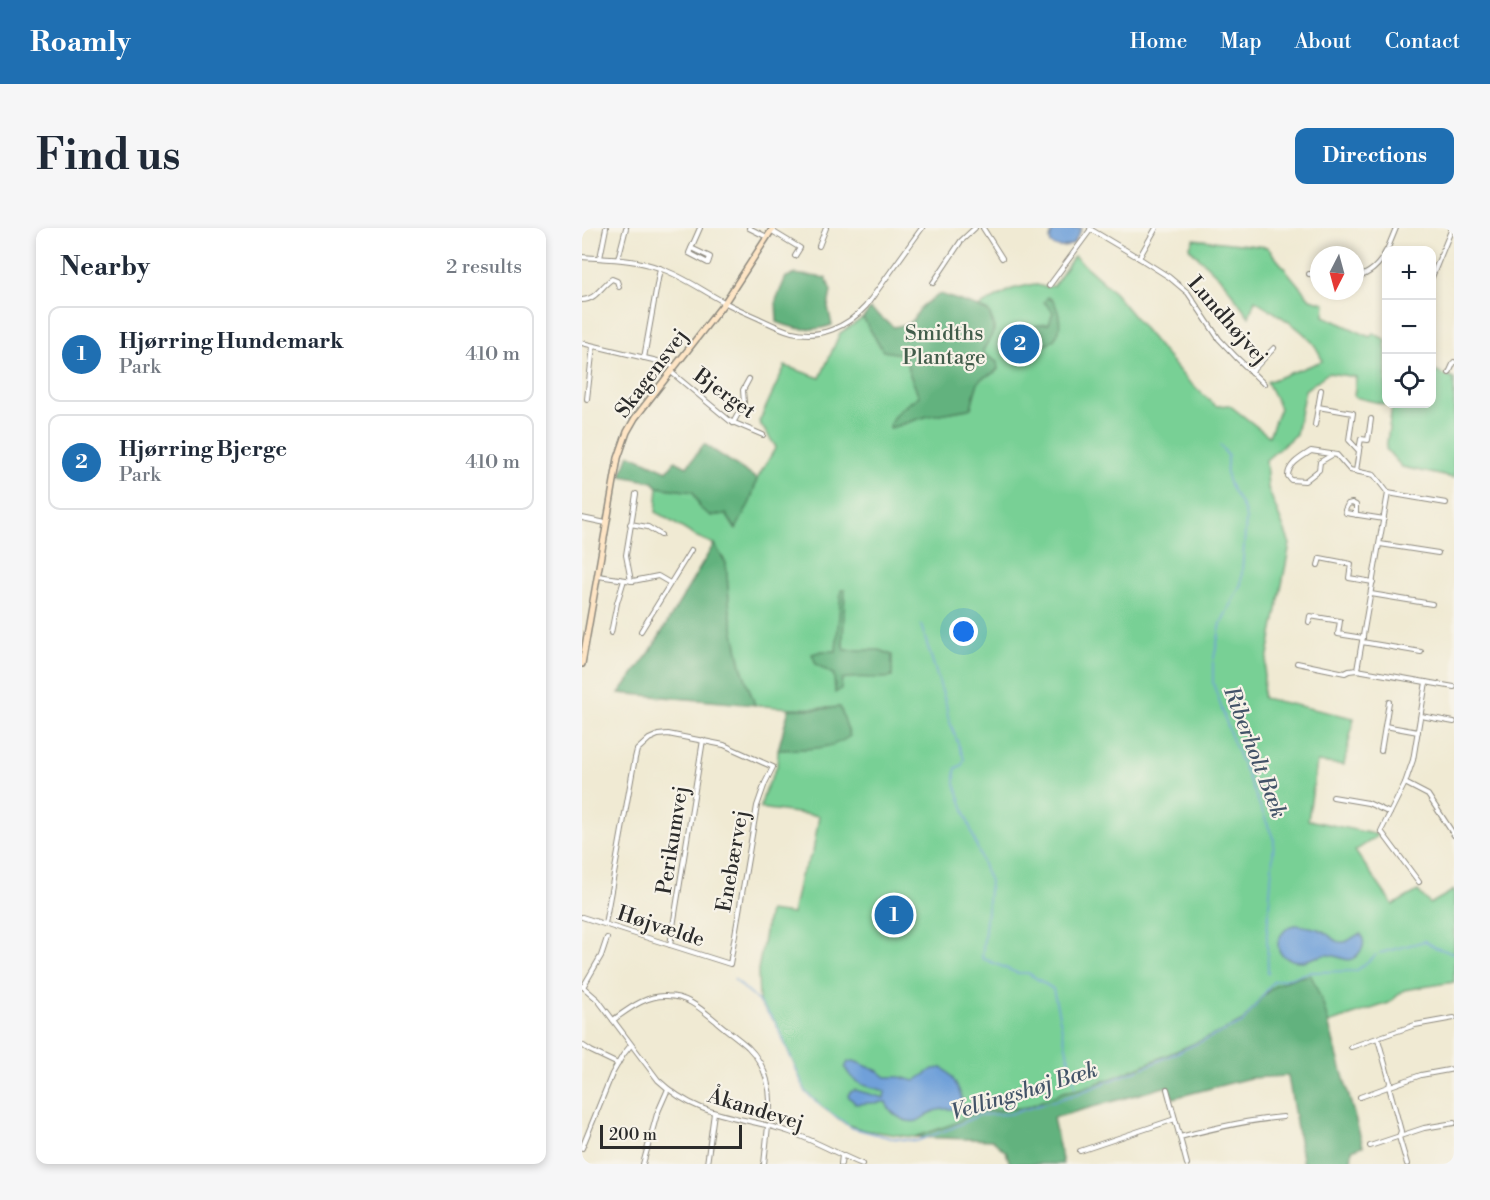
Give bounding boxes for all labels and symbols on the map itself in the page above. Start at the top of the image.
north arrow [1310,246,1364,300]
street label: Lundhøjvej [1182,271,1273,370]
park label: Smidths Plantage [902,321,986,371]
pin: 2 [1000,322,1040,366]
street label: Skagensvej [610,324,694,423]
street label: Bjerget [688,362,761,425]
your location [949,617,978,646]
water label: Riberholt Bæk [1217,682,1292,822]
street label: Perikumvej [652,784,694,896]
street label: Enebærvej [711,808,755,914]
pin: 1 [874,892,914,938]
street label: Højvælde [614,901,708,953]
water label: Vellingshøj Bæk [948,1056,1101,1127]
street label: Åkandevej [703,1081,808,1137]
scale bar [600,1122,742,1150]

